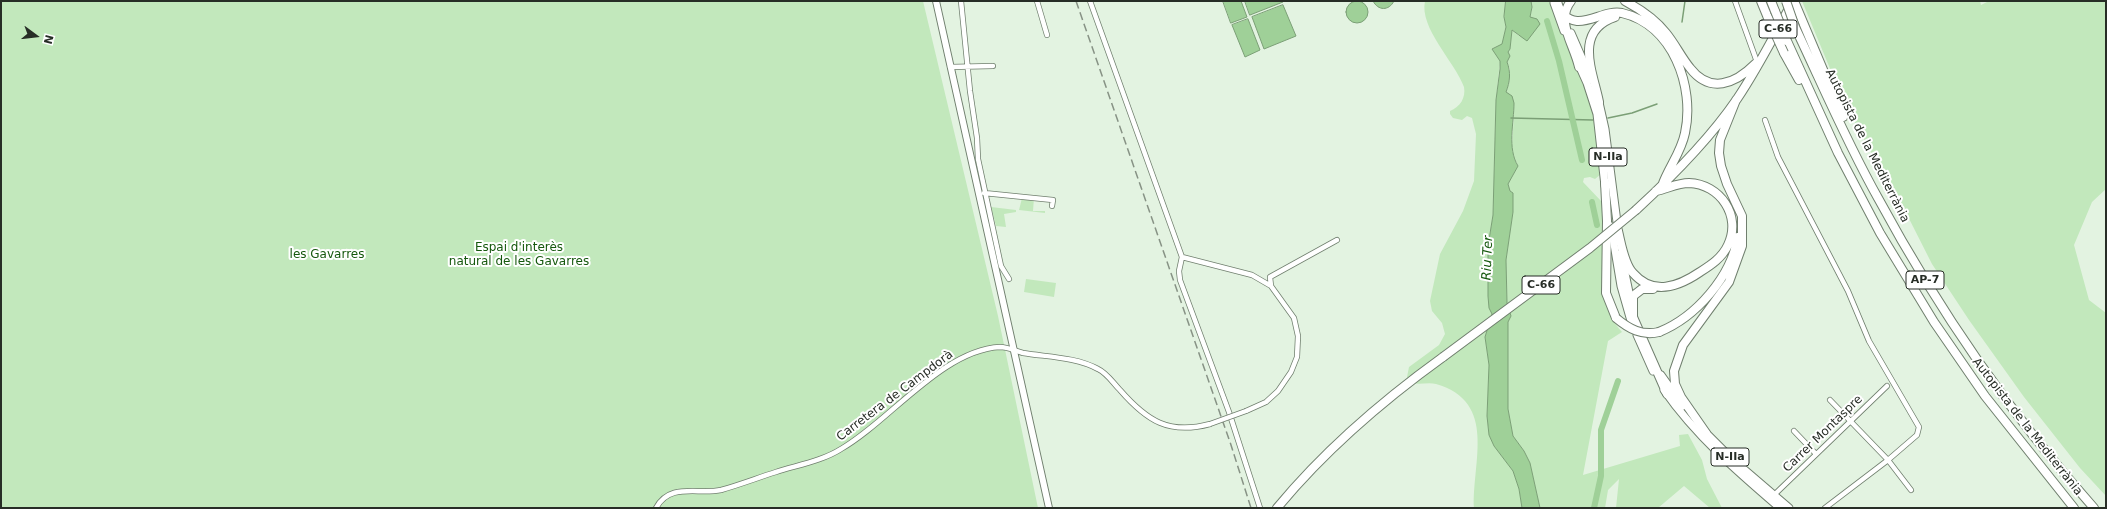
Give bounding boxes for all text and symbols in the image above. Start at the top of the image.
north arrow [16,16,56,56]
road number: C-66 [1759,20,1797,38]
text: N [41,33,56,45]
street label: Autopista de la Mediterrània [1822,67,1912,225]
road number: N-IIa [1589,148,1627,166]
water label: Riu Ter [1479,235,1497,281]
park label: Espai d'interès natural de les Gavarres [449,241,589,269]
park label: les Gavarres [290,248,364,262]
road number: AP-7 [1906,271,1944,289]
road number: C-66 [1522,276,1560,294]
street label: Carretera de Campdorà [834,348,956,444]
street label: Autopista de la Mediterrània [1969,355,2085,499]
street label: Carrer Montaspre [1780,393,1866,475]
road number: N-IIa [1711,448,1749,466]

